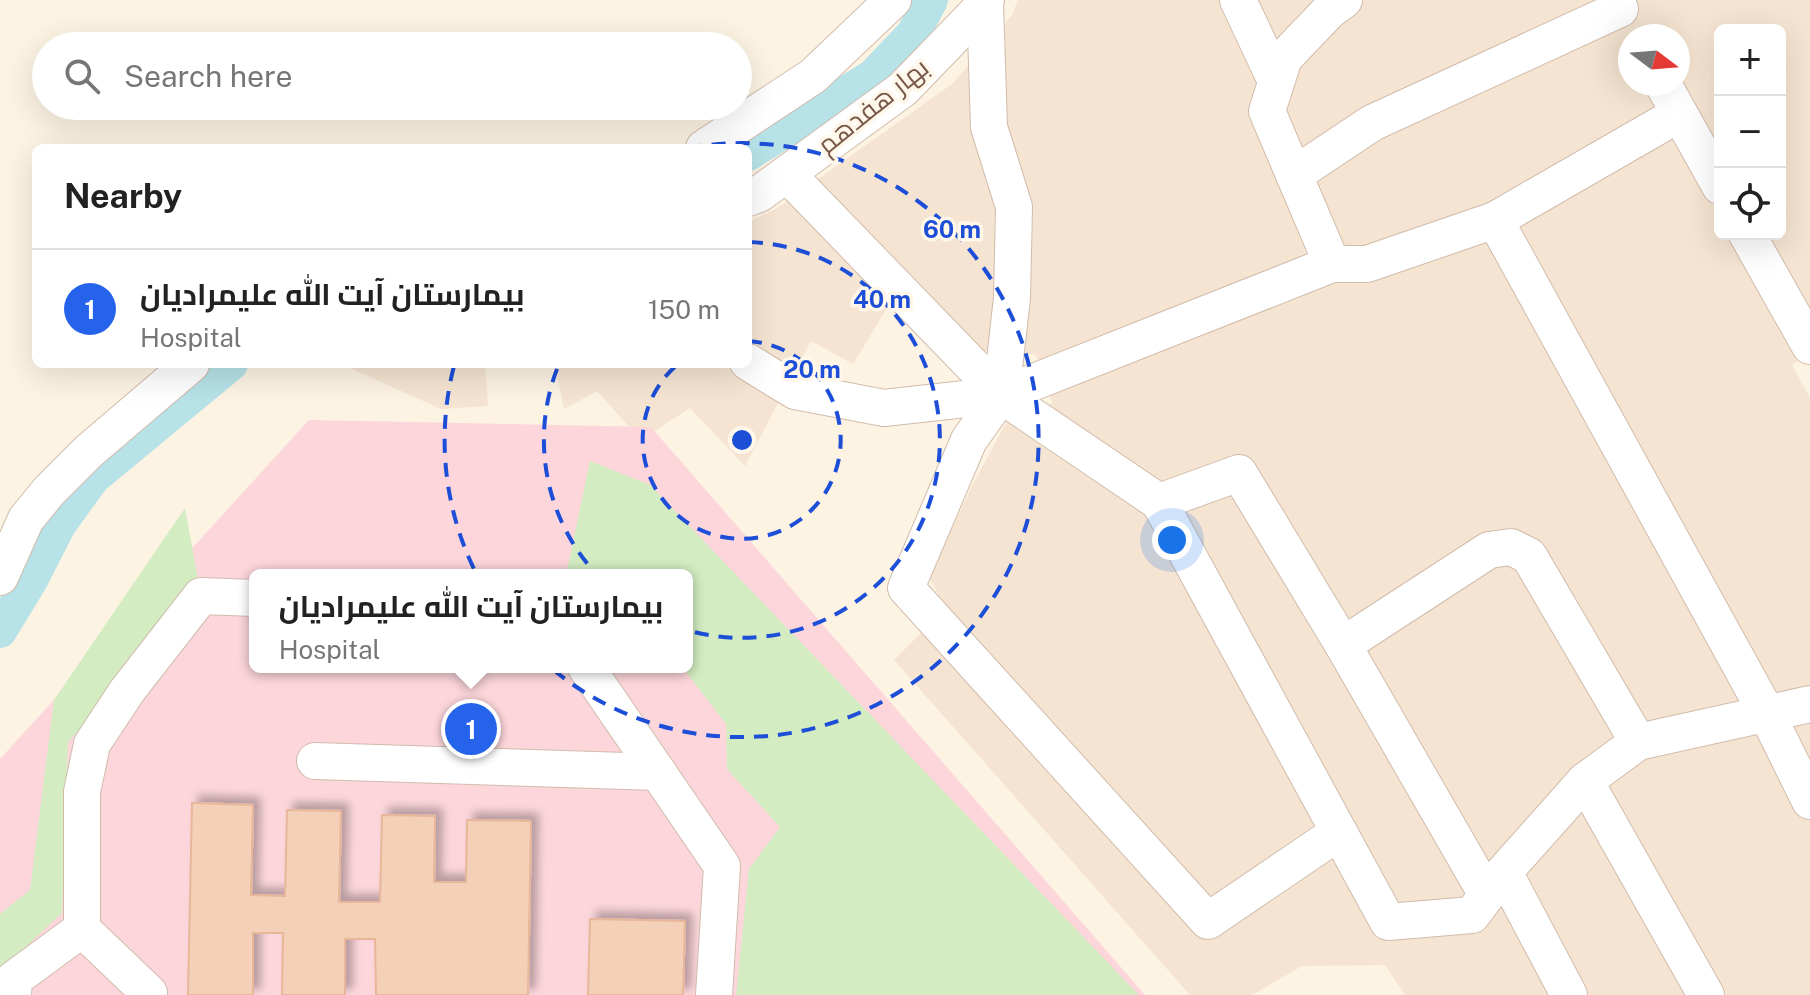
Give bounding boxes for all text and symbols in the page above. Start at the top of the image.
north arrow [1618,24,1690,96]
map controls [1714,24,1786,240]
button: + [1714,24,1786,96]
search box [32,32,752,120]
street label: بهار هفدهم [811,51,936,162]
icon: search [60,54,104,98]
text: Search here [124,58,292,94]
button: − [1714,96,1786,168]
button: locate [1714,168,1786,240]
text: Nearby [64,176,182,216]
text: 60 m [923,215,981,243]
text: بیمارستان آیت الله علیمرادیان [140,276,525,312]
text: 40 m [853,285,911,313]
text: 1 [84,294,96,325]
text: 150 m [648,294,720,325]
text: Hospital [140,322,242,353]
text: 20 m [783,355,841,383]
centre of rings [728,426,756,454]
your location [1152,520,1192,560]
popup [249,569,693,673]
text: بیمارستان آیت الله علیمرادیان [279,588,663,624]
text: Hospital [279,634,380,665]
pin: 1 [445,699,497,759]

